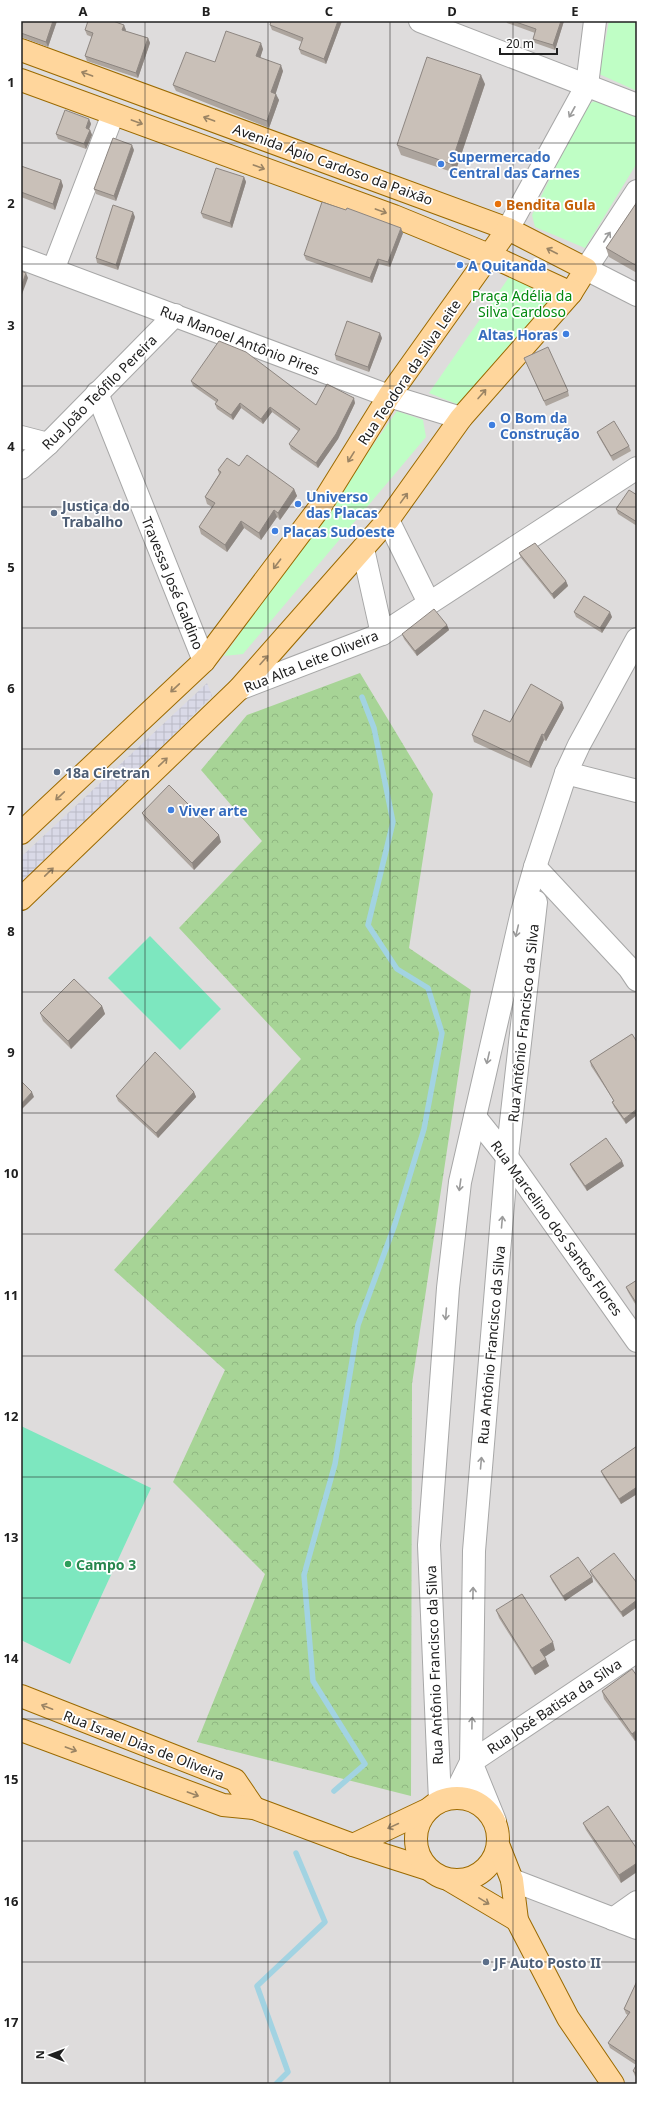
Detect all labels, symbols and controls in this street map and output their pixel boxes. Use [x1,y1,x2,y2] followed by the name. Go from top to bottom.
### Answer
[79,2,88,20] text: A
[202,2,210,20] text: B
[325,2,333,20] text: C
[447,2,457,20] text: D
[571,2,579,20] text: E
[500,30,557,56] scale bar
[506,35,534,52] text: 20 m
[81,69,93,77] one-way arrow
[7,73,15,91] text: 1
[568,106,576,118] one-way arrow
[203,114,215,122] one-way arrow
[130,119,142,127] one-way arrow
[230,119,436,209] street label: Avenida Ápio Cardoso da Paixão
[449,147,580,182] place label: Supermercado Central das Carnes
[436,159,446,169] marker: Supermercado Central das Carnes
[252,163,264,171] one-way arrow
[7,194,15,212] text: 2
[506,195,596,214] place label: Bendita Gula
[493,199,503,209] marker: Bendita Gula
[374,208,387,215] one-way arrow
[603,231,612,242] one-way arrow
[546,247,558,255] one-way arrow
[468,256,546,275] place label: A Quitanda
[455,260,465,270] marker: A Quitanda
[472,286,572,321] park label: Praça Adélia da Silva Cardoso
[353,296,465,448] street label: Rua Teodora da Silva Leite
[158,301,323,379] street label: Rua Manoel Antônio Pires
[7,316,15,334] text: 3
[478,325,558,344] place label: Altas Horas
[561,329,571,339] marker: Altas Horas
[37,330,161,454] street label: Rua João Teófilo Pereira
[478,389,487,399] one-way arrow
[500,408,580,443] place label: O Bom da Construção
[487,420,497,430] marker: O Bom da Construção
[7,437,15,455] text: 4
[347,451,355,462] one-way arrow
[306,487,378,522] place label: Universo das Placas
[400,492,408,503] one-way arrow
[60,496,130,531] place label: Justiça do Trabalho
[293,499,303,509] marker: Universo das Placas
[49,508,59,518] marker: Justiça do Trabalho
[138,514,208,652] street label: Travessa José Galdino
[283,522,395,541] place label: Placas Sudoeste
[270,526,280,536] marker: Placas Sudoeste
[7,558,15,576] text: 5
[273,558,281,569] one-way arrow
[241,625,381,697] street label: Rua Alta Leite Oliveira
[260,655,269,665] one-way arrow
[7,679,15,697] text: 6
[170,683,180,692] one-way arrow
[158,757,168,767] one-way arrow
[65,763,150,782] place label: 18a Ciretran
[52,767,62,777] marker: 18a Ciretran
[56,791,66,800] one-way arrow
[7,801,15,819] text: 7
[179,801,248,820] place label: Viver arte
[166,805,176,815] marker: Viver arte
[44,867,54,877] one-way arrow
[7,922,15,940] text: 8
[503,923,543,1123] street label: Rua Antônio Francisco da Silva
[513,924,521,937] one-way arrow
[7,1043,15,1061] text: 9
[484,1051,492,1064] one-way arrow
[487,1136,627,1320] street label: Rua Marcelino dos Santos Flores
[4,1164,18,1182] text: 10
[456,1178,464,1191] one-way arrow
[498,1216,505,1229] one-way arrow
[473,1245,509,1445] street label: Rua Antônio Francisco da Silva
[4,1286,18,1304] text: 11
[443,1307,450,1320] one-way arrow
[4,1407,18,1425] text: 12
[478,1457,485,1470] one-way arrow
[4,1528,18,1546] text: 13
[76,1555,136,1574] place label: Campo 3
[63,1559,73,1569] marker: Campo 3
[421,1565,447,1765] street label: Rua Antônio Francisco da Silva
[469,1587,477,1600] one-way arrow
[4,1649,19,1667] text: 14
[483,1654,625,1758] street label: Rua José Batista da Silva
[42,1702,54,1710] one-way arrow
[61,1705,227,1785] street label: Rua Israel Dias de Oliveira
[468,1717,476,1730] one-way arrow
[64,1745,76,1753] one-way arrow
[4,1770,18,1788] text: 15
[186,1791,198,1799] one-way arrow
[388,1823,400,1830] one-way arrow
[4,1892,18,1910] text: 16
[478,1897,490,1905] one-way arrow
[492,1953,601,1972] place label: JF Auto Posto II
[481,1957,491,1967] marker: JF Auto Posto II
[4,2013,18,2031] text: 17
[30,2035,70,2075] north arrow
[32,2050,47,2059] text: N

